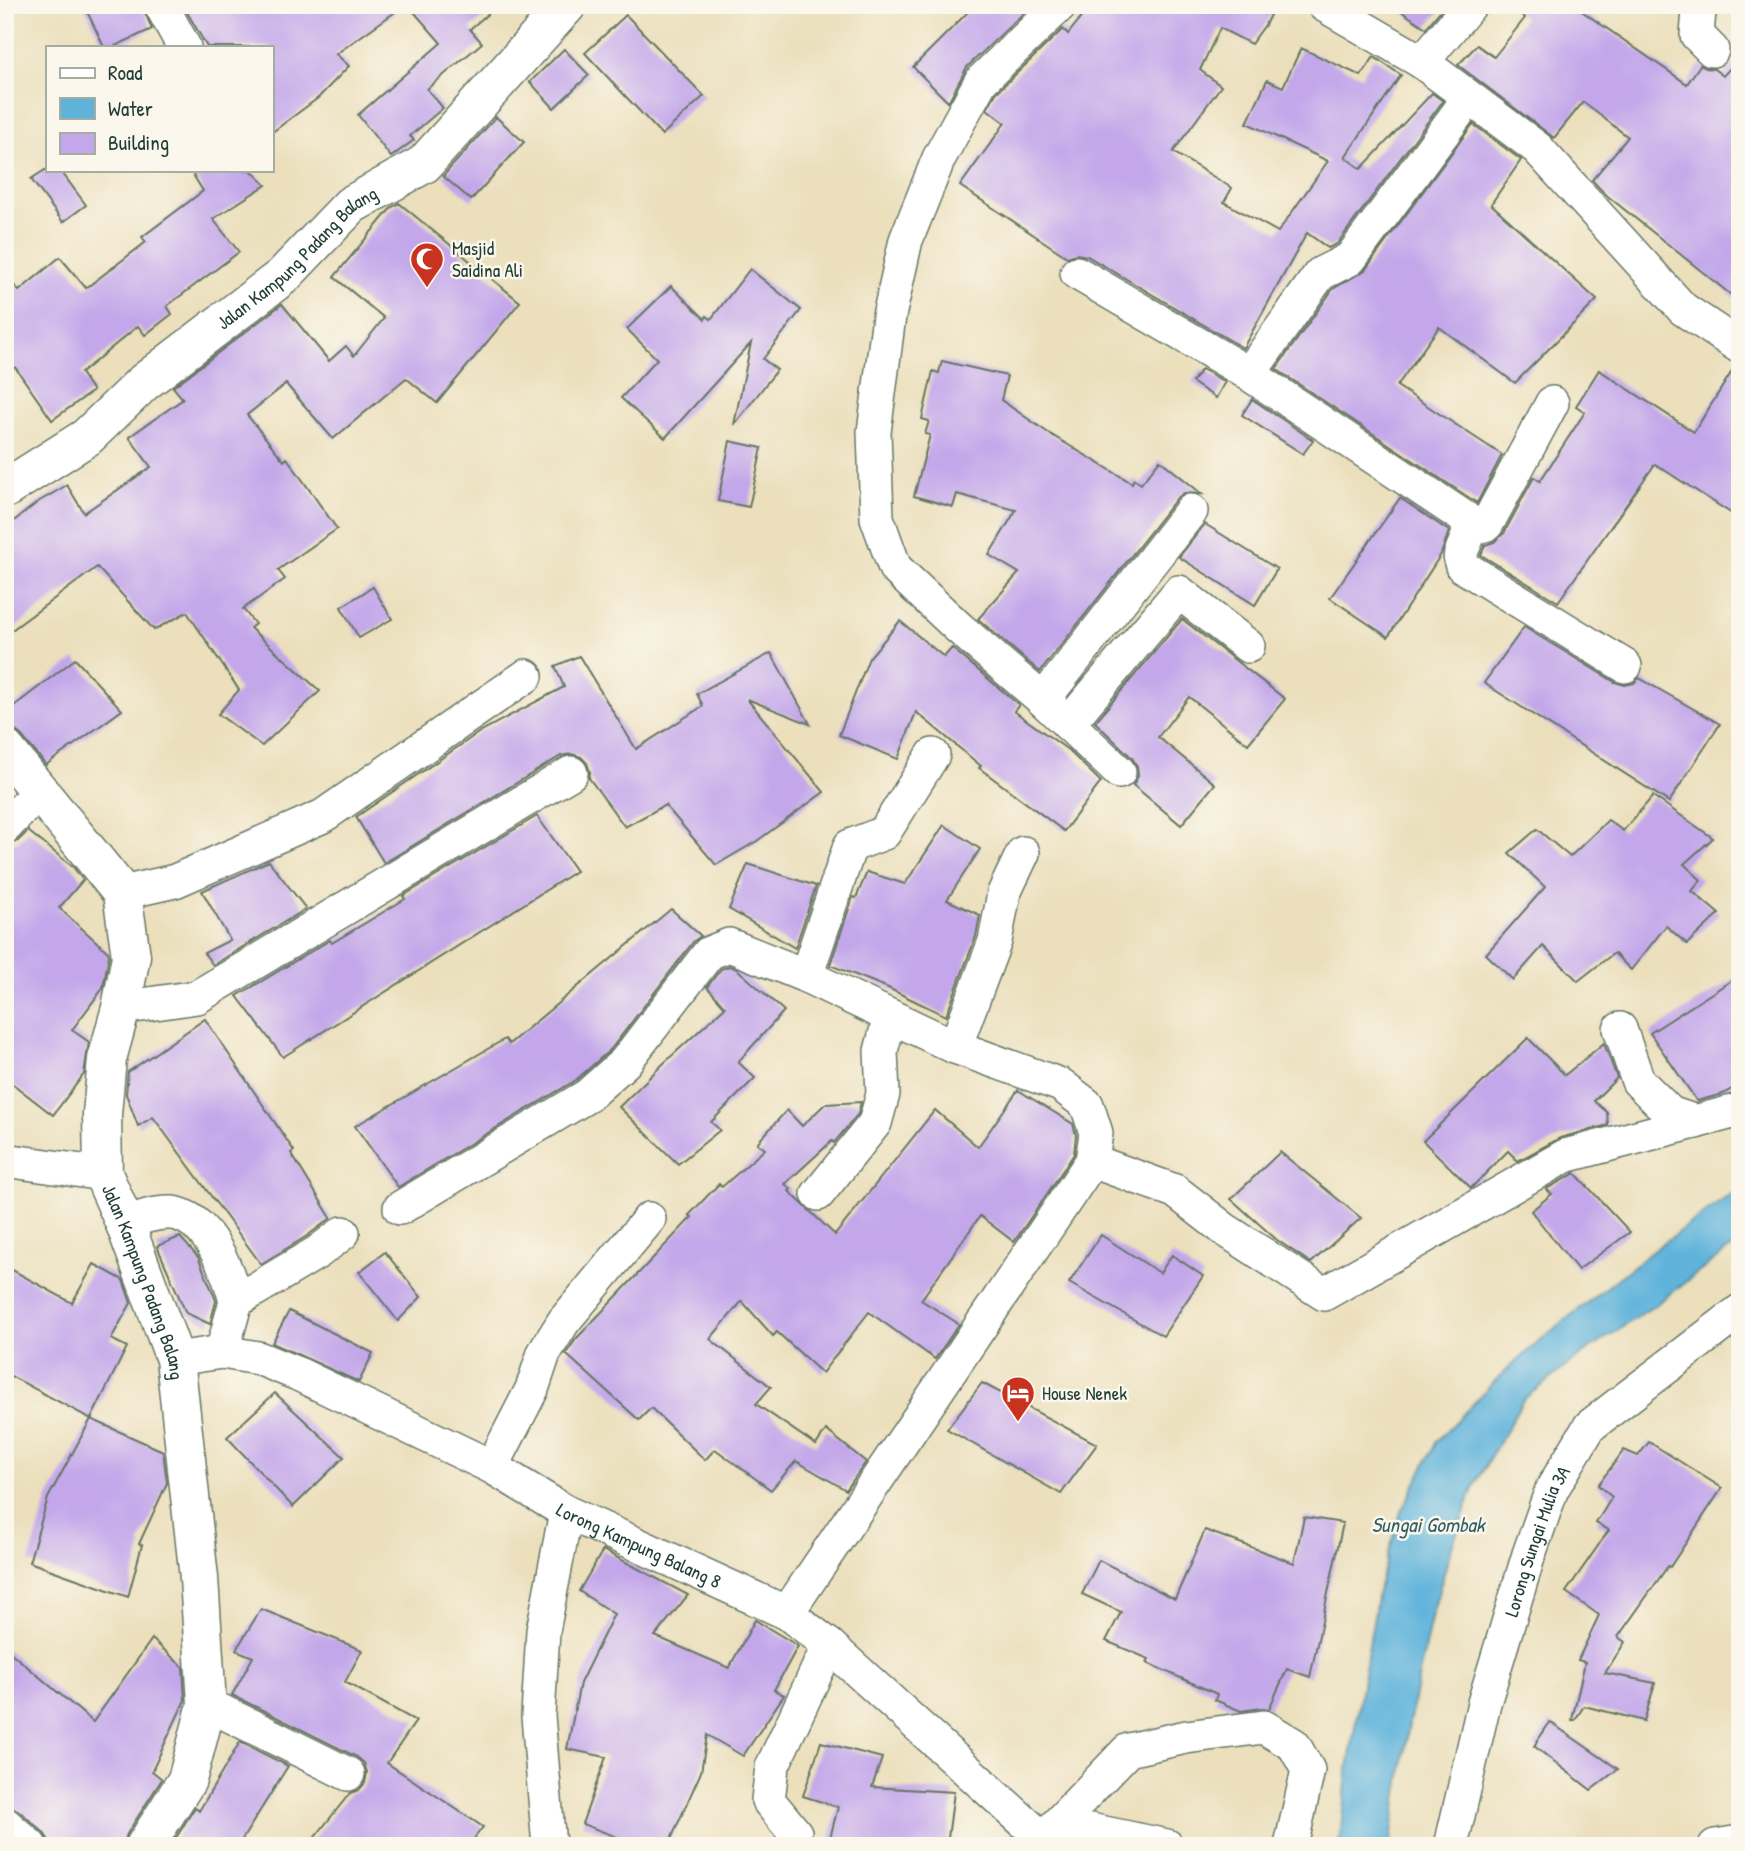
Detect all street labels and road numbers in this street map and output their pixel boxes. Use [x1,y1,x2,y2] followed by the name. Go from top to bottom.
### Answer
[211,180,382,335] street label: Jalan Kampung Padang Balang
[96,1180,190,1381] street label: Jalan Kampung Padang Balang
[1498,1461,1576,1620] street label: Lorong Sungai Mulia 3A
[552,1496,725,1594] street label: Lorong Kampung Balang 8

